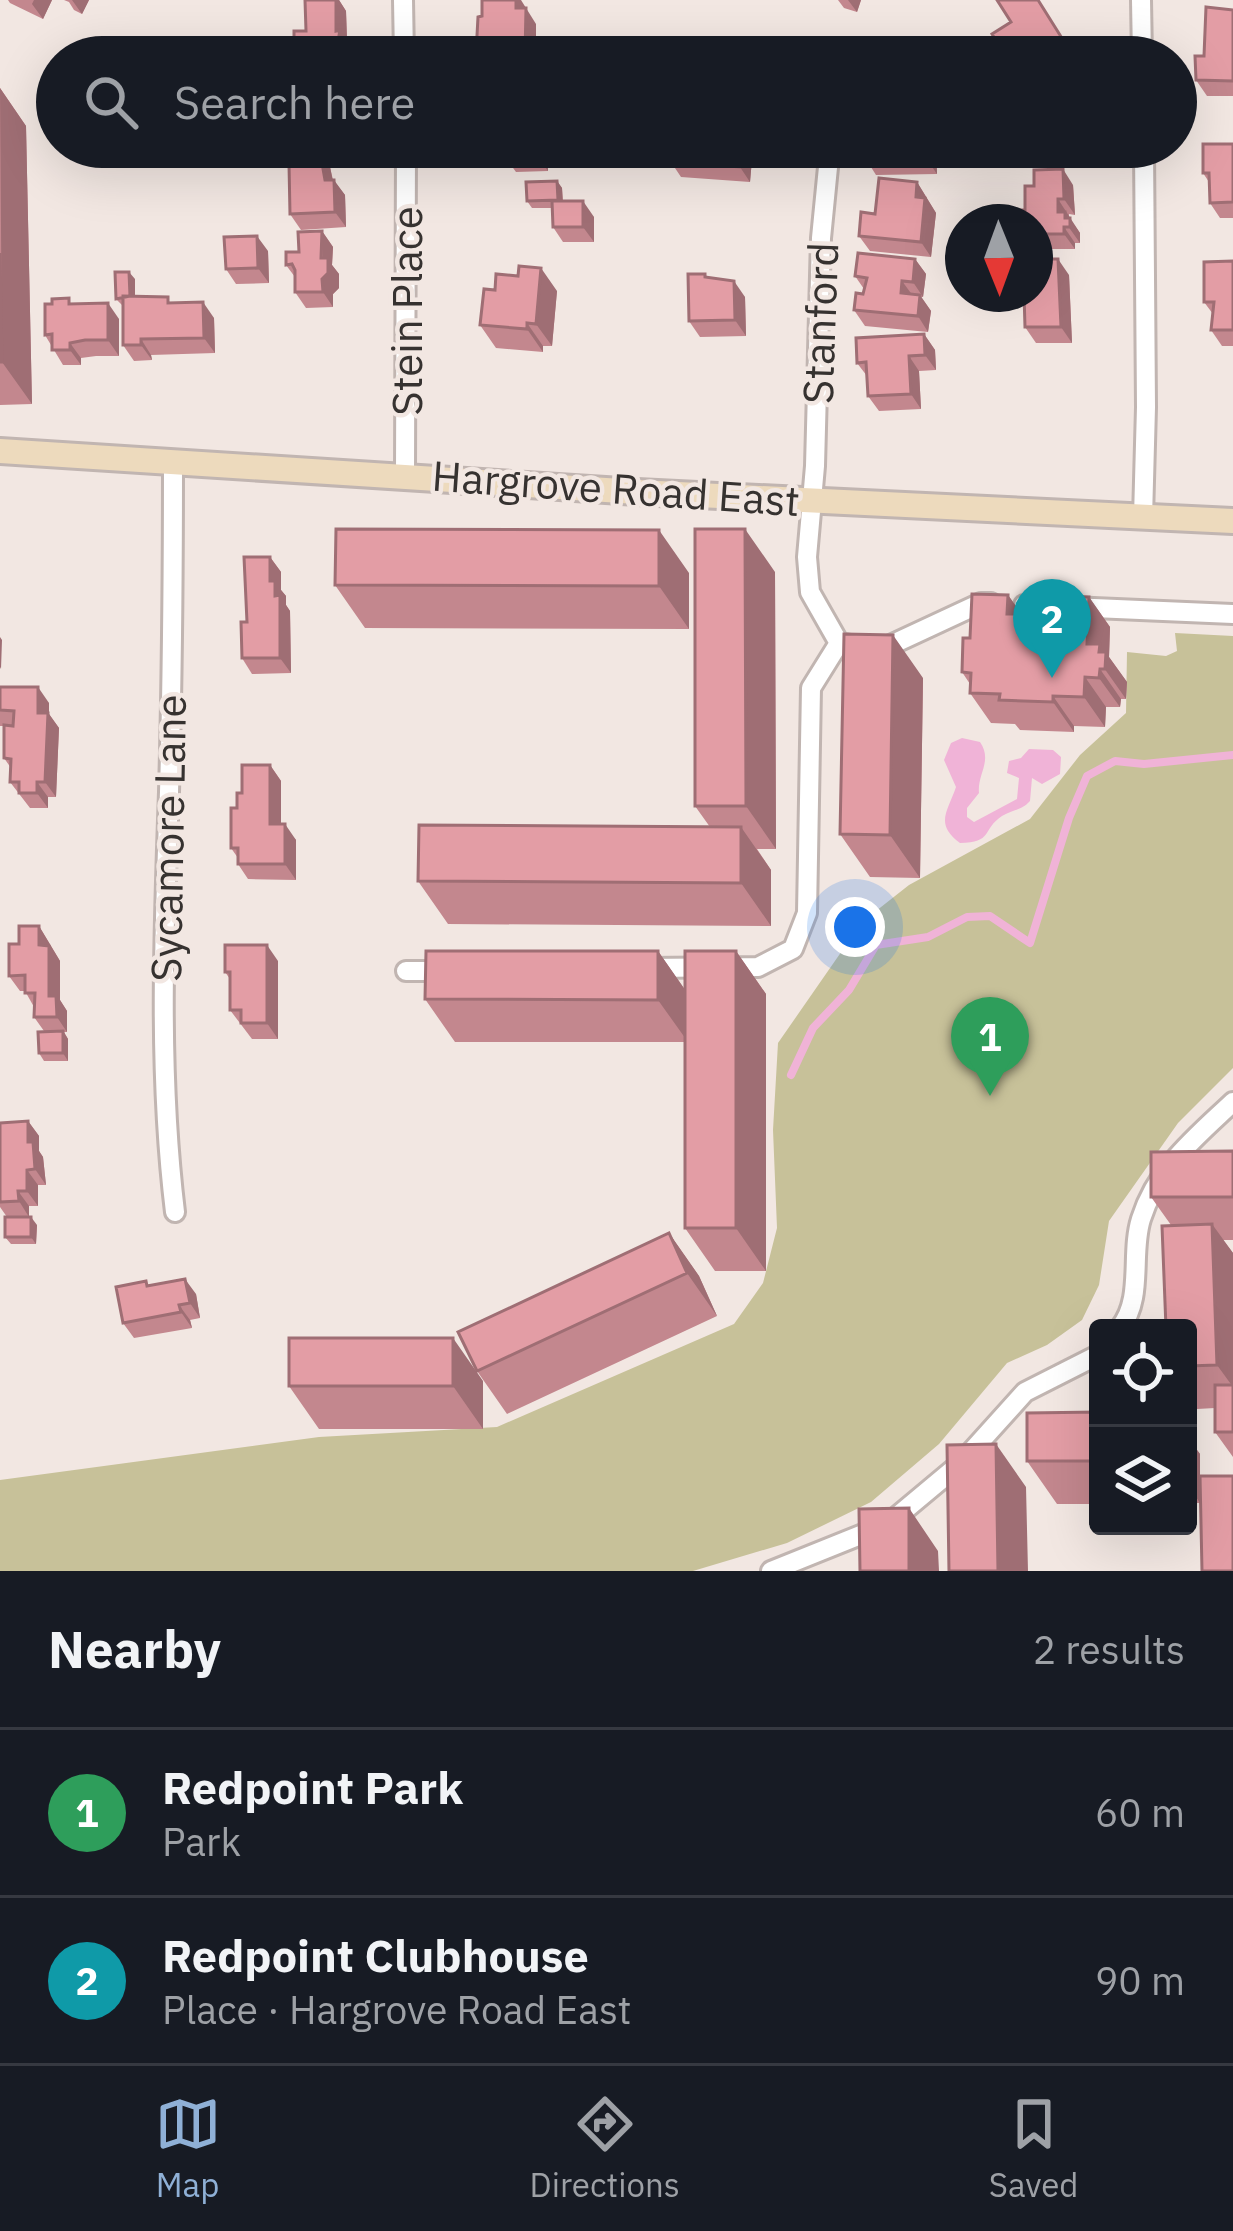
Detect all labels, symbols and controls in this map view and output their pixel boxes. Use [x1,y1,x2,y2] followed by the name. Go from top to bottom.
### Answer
[36,36,1197,168] search box
[78,69,144,135] icon: search
[174,73,415,131] text: Search here
[945,204,1053,312] north arrow
[379,206,434,416] street label: Stein Place
[790,241,850,405] street label: Stanford
[430,448,802,528] street label: Hargrove Road East
[1013,579,1091,678] pin: 2
[138,694,198,982] street label: Sycamore Lane
[825,897,885,957] your location
[951,997,1029,1096] pin: 1
[1089,1319,1197,1535] map controls
[1089,1319,1197,1427] button: locate
[1089,1427,1197,1535] button: layers
[48,1616,221,1682] text: Nearby
[1033,1624,1185,1675] text: 2 results
[162,1758,463,1816] text: Redpoint Park
[75,1787,99,1838] text: 1
[1095,1787,1185,1838] text: 60 m
[162,1816,241,1867] text: Park
[162,1926,589,1984] text: Redpoint Clubhouse
[75,1955,99,2006] text: 2
[1095,1955,1185,2006] text: 90 m
[162,1984,631,2035] text: Place · Hargrove Road East
[155,2091,221,2206] tab: Map
[530,2091,680,2206] tab: Directions
[989,2091,1078,2206] tab: Saved

